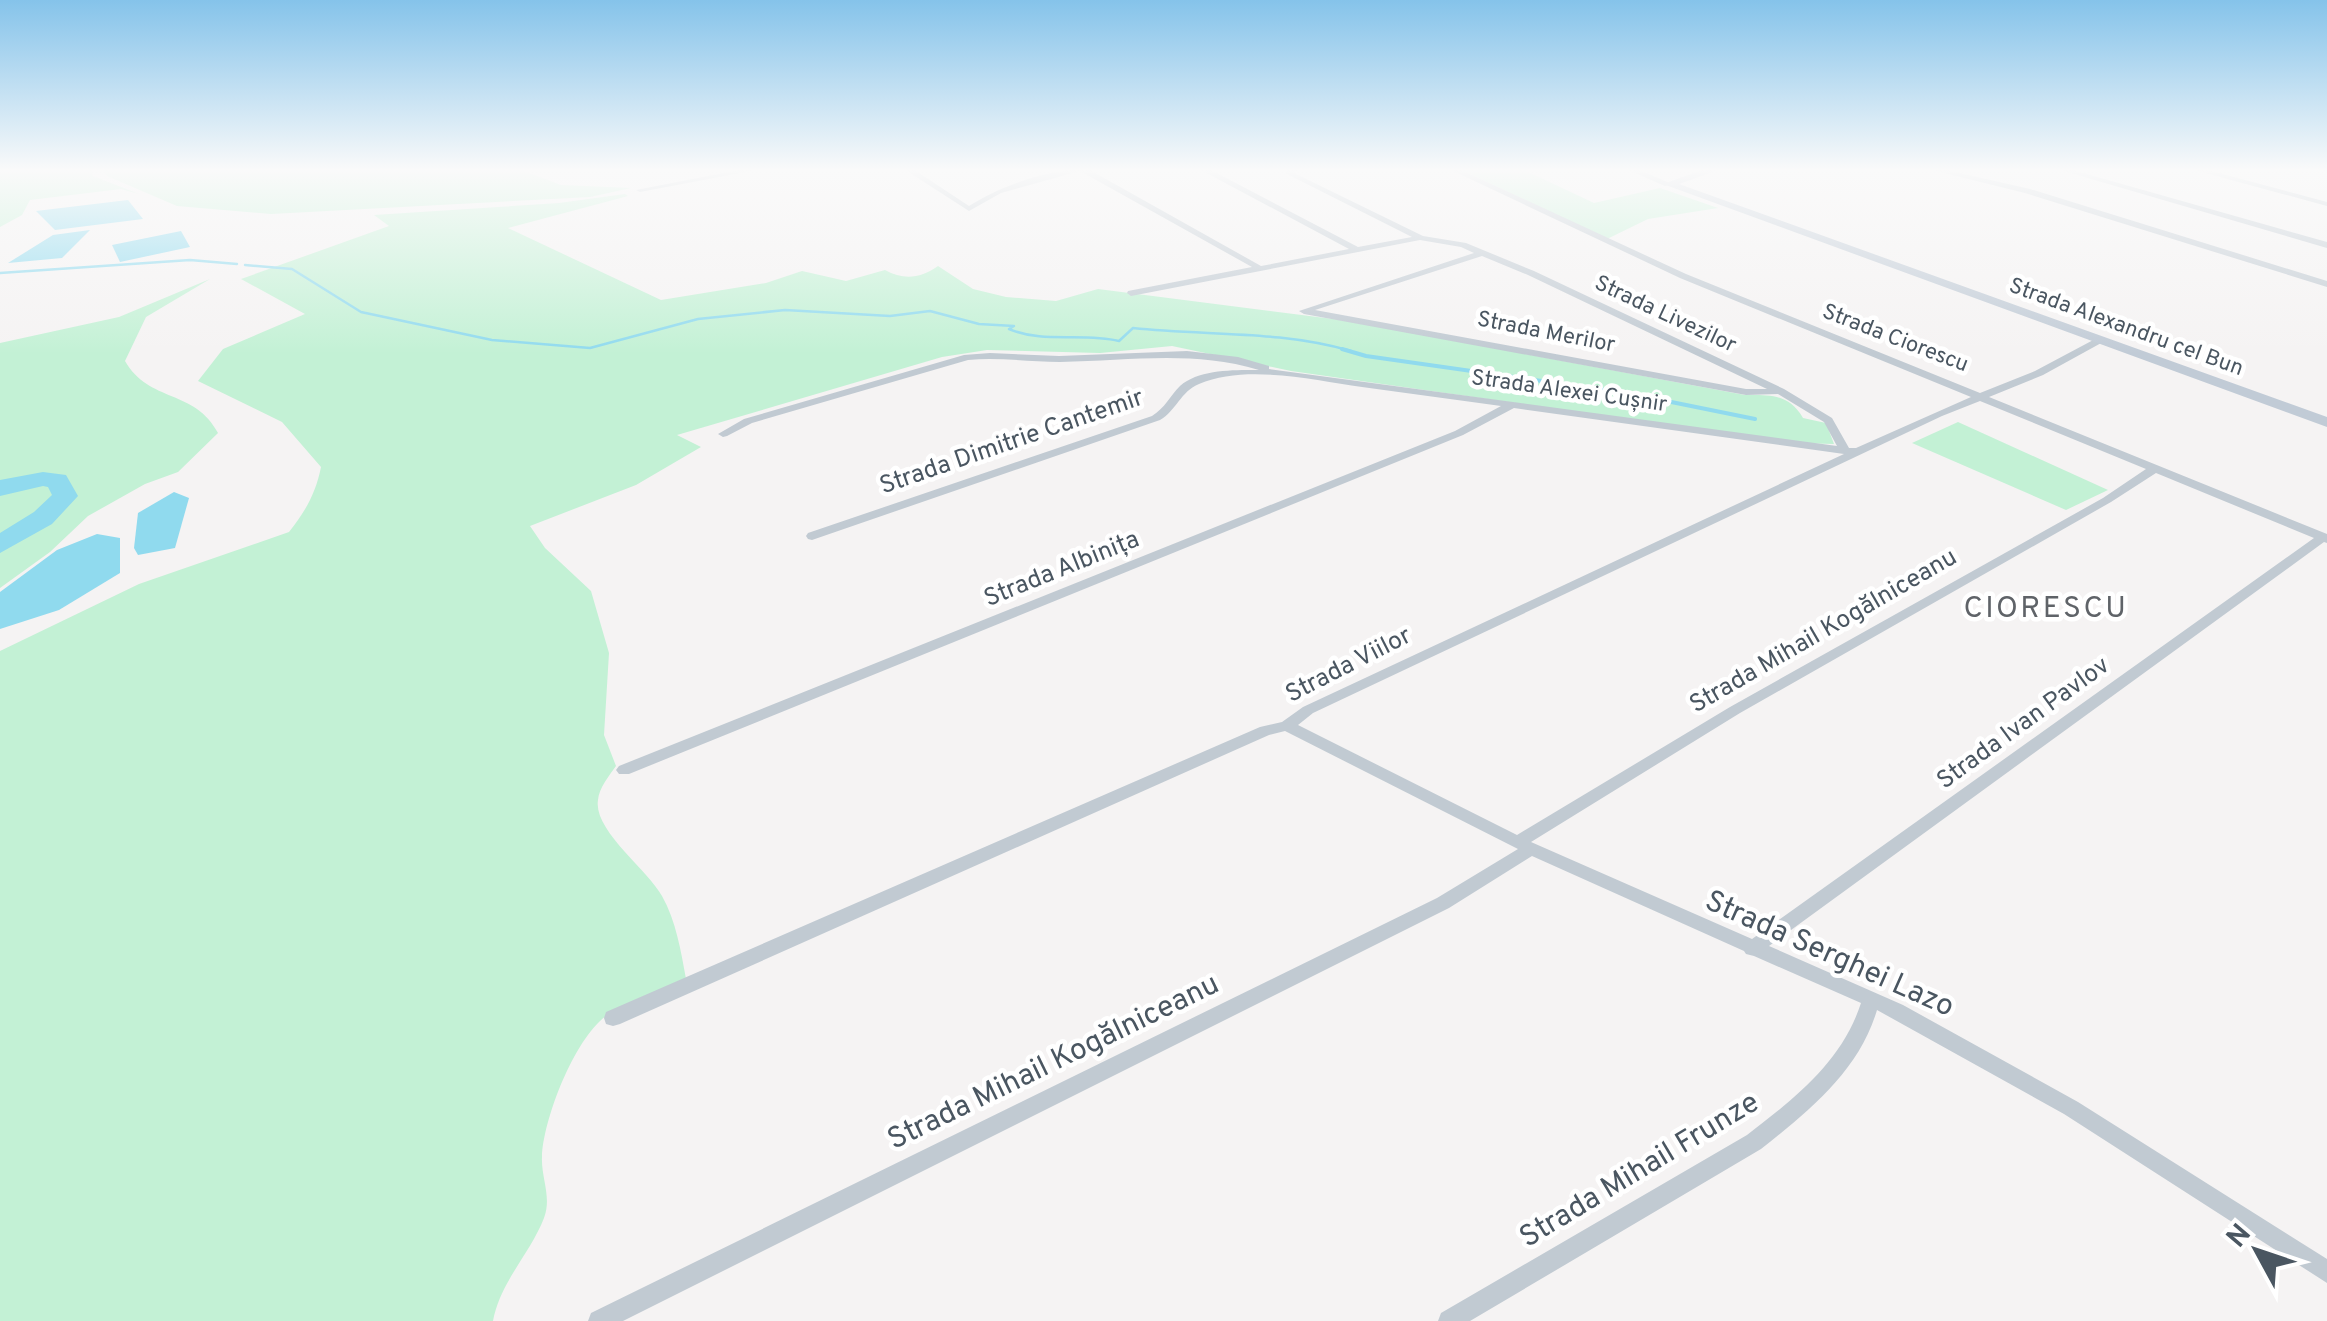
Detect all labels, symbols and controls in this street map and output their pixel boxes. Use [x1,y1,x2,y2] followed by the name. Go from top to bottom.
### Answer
[1590,270,1741,360] street label: Strada Livezilor
[2005,273,2247,383] street label: Strada Alexandru cel Bun
[1818,299,1972,379] street label: Strada Ciorescu
[1475,306,1618,360] street label: Strada Merilor
[1469,365,1669,419] street label: Strada Alexei Cușnir
[876,383,1148,503] street label: Strada Dimitrie Cantemir
[980,524,1144,616] street label: Strada Albinița
[1685,542,1963,722] street label: Strada Mihail Kogălniceanu
[1964,591,2128,628] district label: CIORESCU
[1281,620,1418,711] street label: Strada Viilor
[1931,650,2117,798] street label: Strada Ivan Pavlov
[1699,883,1959,1027] street label: Strada Serghei Lazo
[882,967,1226,1159] street label: Strada Mihail Kogălniceanu
[1514,1085,1766,1257] street label: Strada Mihail Frunze
[2207,1201,2307,1301] north arrow
[2220,1218,2260,1256] text: N

